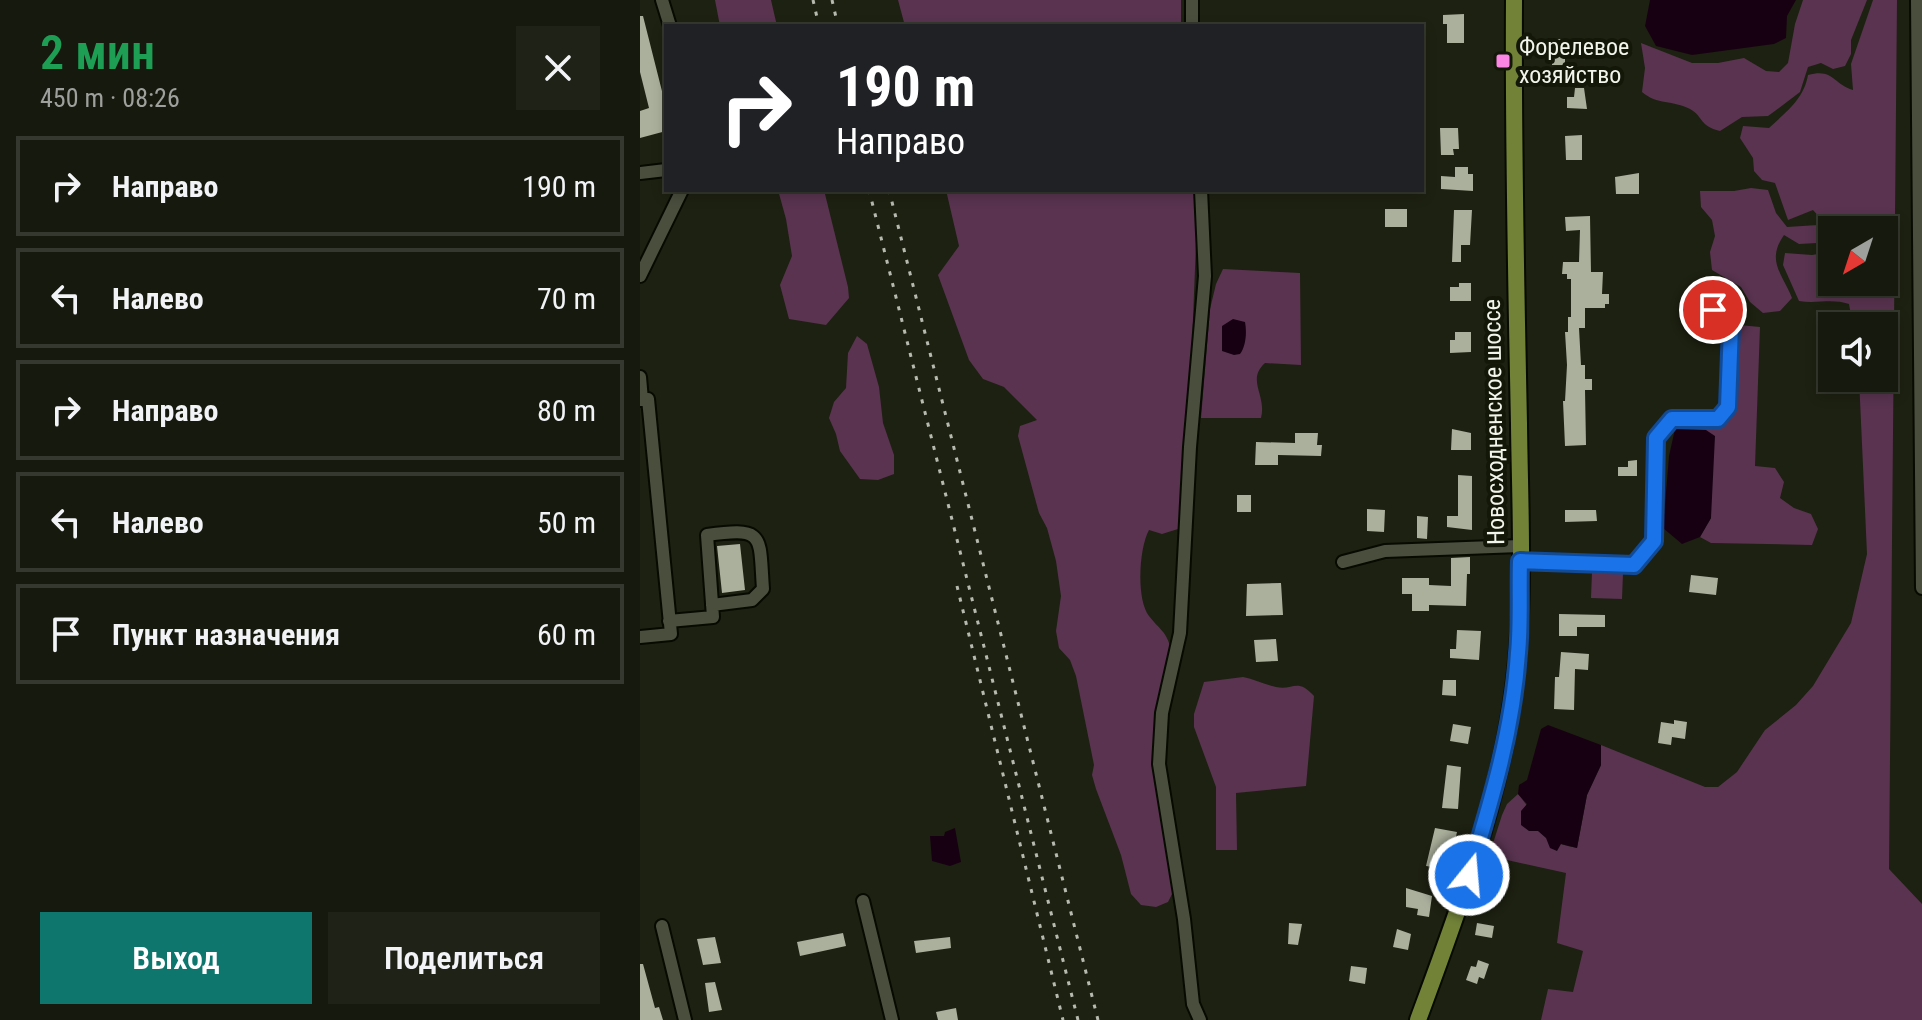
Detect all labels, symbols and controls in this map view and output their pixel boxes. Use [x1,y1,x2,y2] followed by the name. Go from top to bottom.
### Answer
[40,24,155,81] text: 2 мин
[516,26,600,110] button: close
[1519,33,1629,89] place label: Форелевое хозяйство
[1494,52,1512,70] marker: Форелевое хозяйство
[836,54,975,120] text: 190 m
[704,56,808,160] icon: right
[40,83,180,113] text: 450 m · 08:26
[836,121,965,163] text: Направо
[44,164,88,208] icon: right
[112,169,218,204] text: Направо
[522,169,596,204] text: 190 m
[1818,216,1898,296] north arrow
[1818,216,1898,392] map controls
[44,276,88,320] icon: left
[1679,276,1747,344] pin
[112,281,204,316] text: Налево
[537,281,596,316] text: 70 m
[1691,288,1735,332] icon: arrive
[1478,299,1510,545] street label: Новосходненское шоссе
[1818,312,1898,392] button: sound
[44,388,88,432] icon: right
[112,393,218,428] text: Направо
[537,393,596,428] text: 80 m
[44,500,88,544] icon: left
[112,505,204,540] text: Налево
[537,505,596,540] text: 50 m
[44,612,88,656] icon: arrive
[112,617,340,652] text: Пункт назначения
[537,617,596,652] text: 60 m
[1427,833,1511,917] position arrow
[40,912,312,1004] button: Выход
[328,912,600,1004] button: Поделиться

